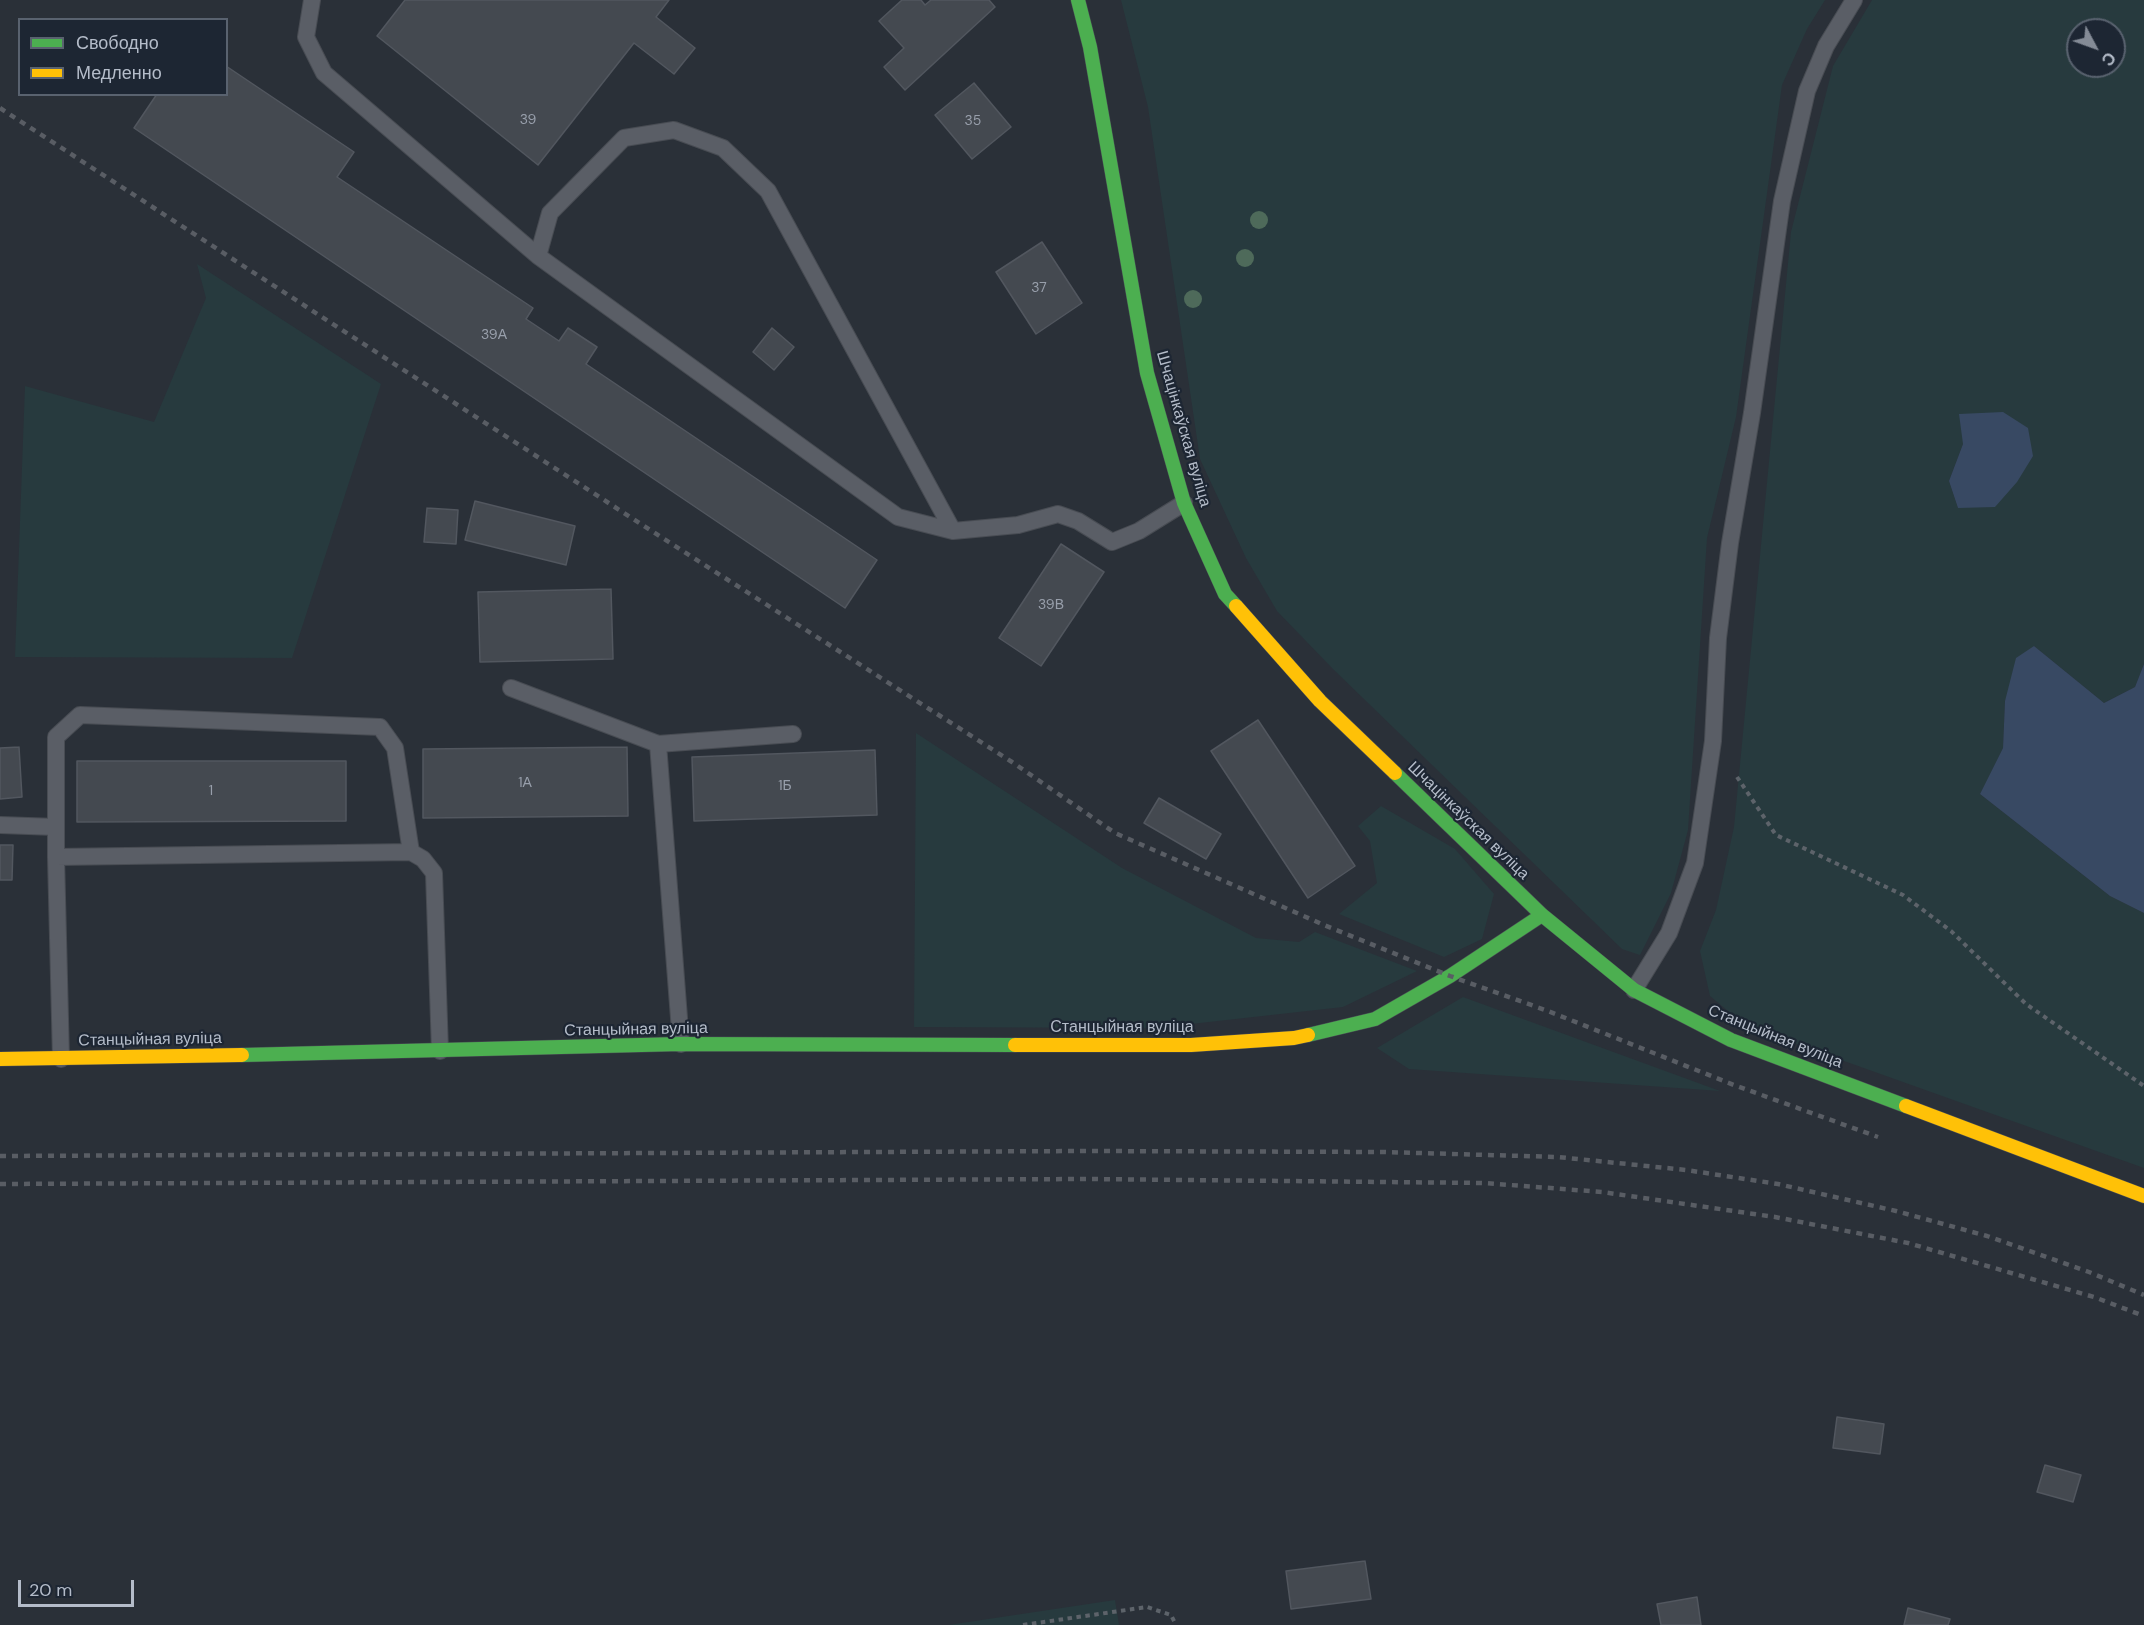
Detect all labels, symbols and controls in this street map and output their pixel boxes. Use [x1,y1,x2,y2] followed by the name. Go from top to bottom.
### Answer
[18,18,228,96] legend
[2066,18,2126,78] north arrow
[76,31,159,55] text: Свободно
[2097,48,2120,70] text: С
[76,61,162,85] text: Медленно
[520,112,536,128] house number: 39
[965,113,981,129] house number: 35
[1031,280,1047,296] house number: 37
[481,327,507,343] house number: 39А
[1151,349,1215,509] street label: Шчацінкаўская вуліца
[1038,597,1064,613] house number: 39В
[1403,758,1533,884] street label: Шчацінкаўская вуліца
[518,775,532,791] house number: 1А
[778,778,792,794] house number: 1Б
[209,783,213,799] house number: 1
[1705,1001,1845,1073] street label: Станцыйная вуліца
[1050,1018,1194,1038] street label: Станцыйная вуліца
[564,1019,708,1041] street label: Станцыйная вуліца
[78,1029,222,1051] street label: Станцыйная вуліца
[21,1568,136,1606] scale bar
[29,1578,72,1602] text: 20 m

